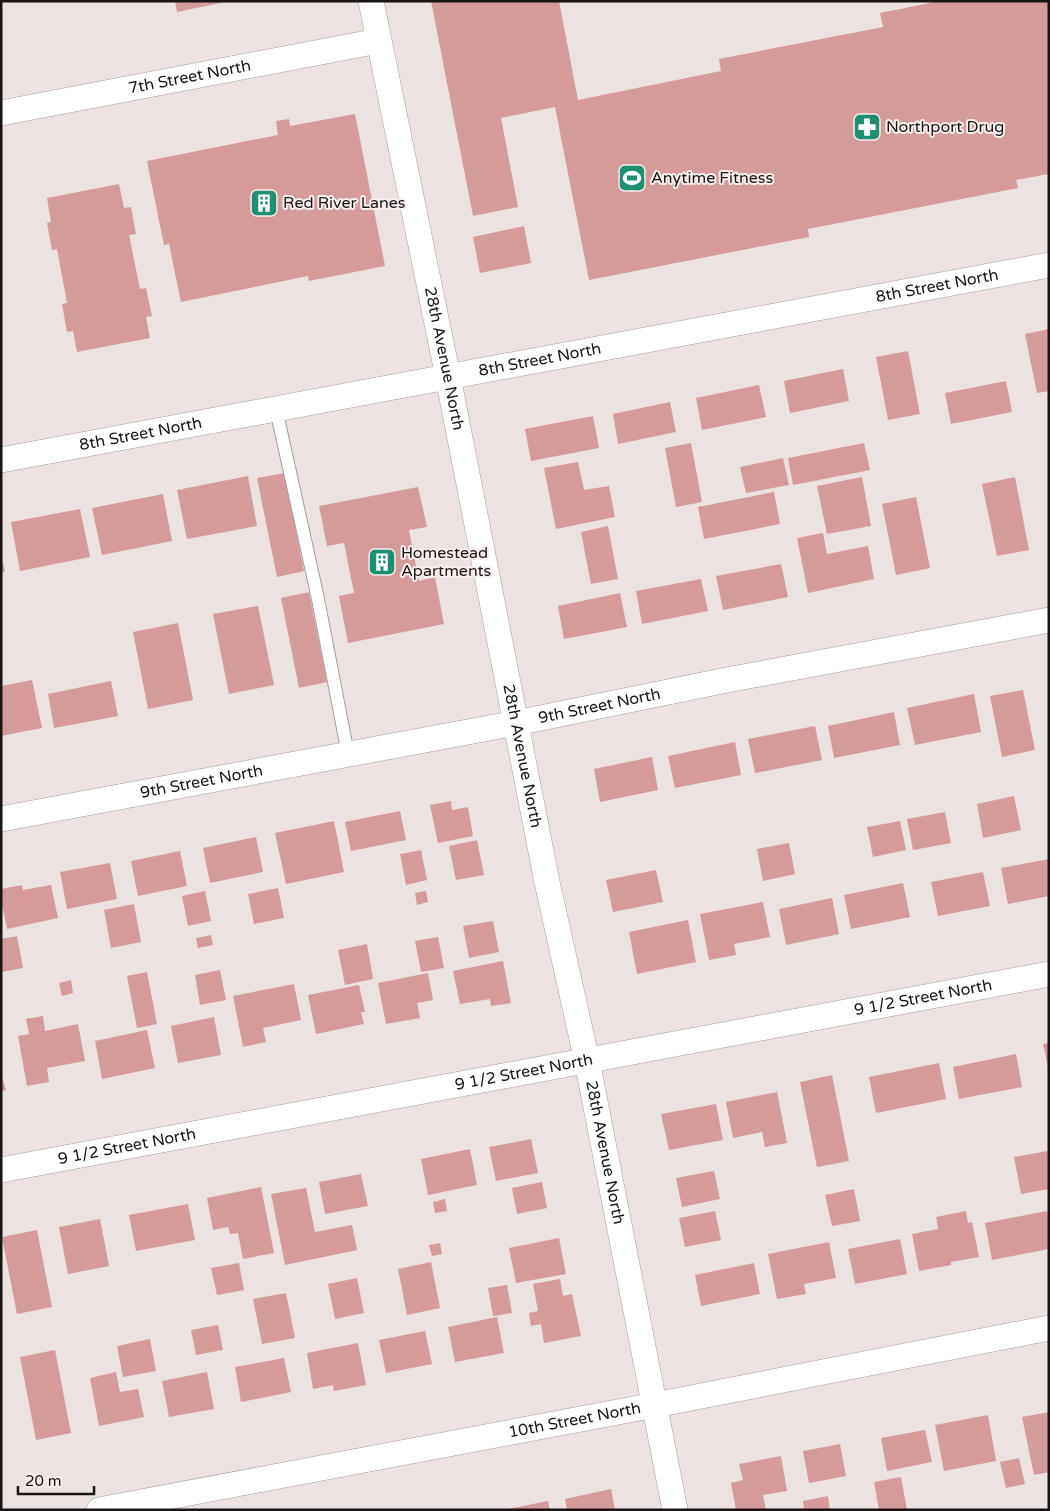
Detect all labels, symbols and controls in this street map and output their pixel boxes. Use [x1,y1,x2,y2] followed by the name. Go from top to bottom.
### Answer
[127,55,253,98] street label: 7th Street North
[852,112,882,142] pharmacy icon: Northport Drug
[886,117,1004,137] place label: Northport Drug
[617,163,647,193] sports icon: Anytime Fitness
[651,168,773,188] place label: Anytime Fitness
[249,188,279,218] building icon: Red River Lanes
[283,193,405,213] place label: Red River Lanes
[874,265,1000,307] street label: 8th Street North
[420,285,468,432] street label: 28th Avenue North
[477,339,603,381] street label: 8th Street North
[78,413,204,455] street label: 8th Street North
[401,543,491,581] place label: Homestead Apartments
[367,547,397,577] building icon: Homestead Apartments
[498,682,546,830] street label: 28th Avenue North
[536,684,662,728] street label: 9th Street North
[139,760,265,803] street label: 9th Street North
[852,975,994,1020] street label: 9 1/2 Street North
[453,1050,595,1095] street label: 9 1/2 Street North
[581,1079,629,1226] street label: 28th Avenue North
[56,1124,197,1169] street label: 9 1/2 Street North
[507,1398,643,1442] street label: 10th Street North
[18,1464,94,1496] scale bar
[25,1472,62,1490] text: 20 m

